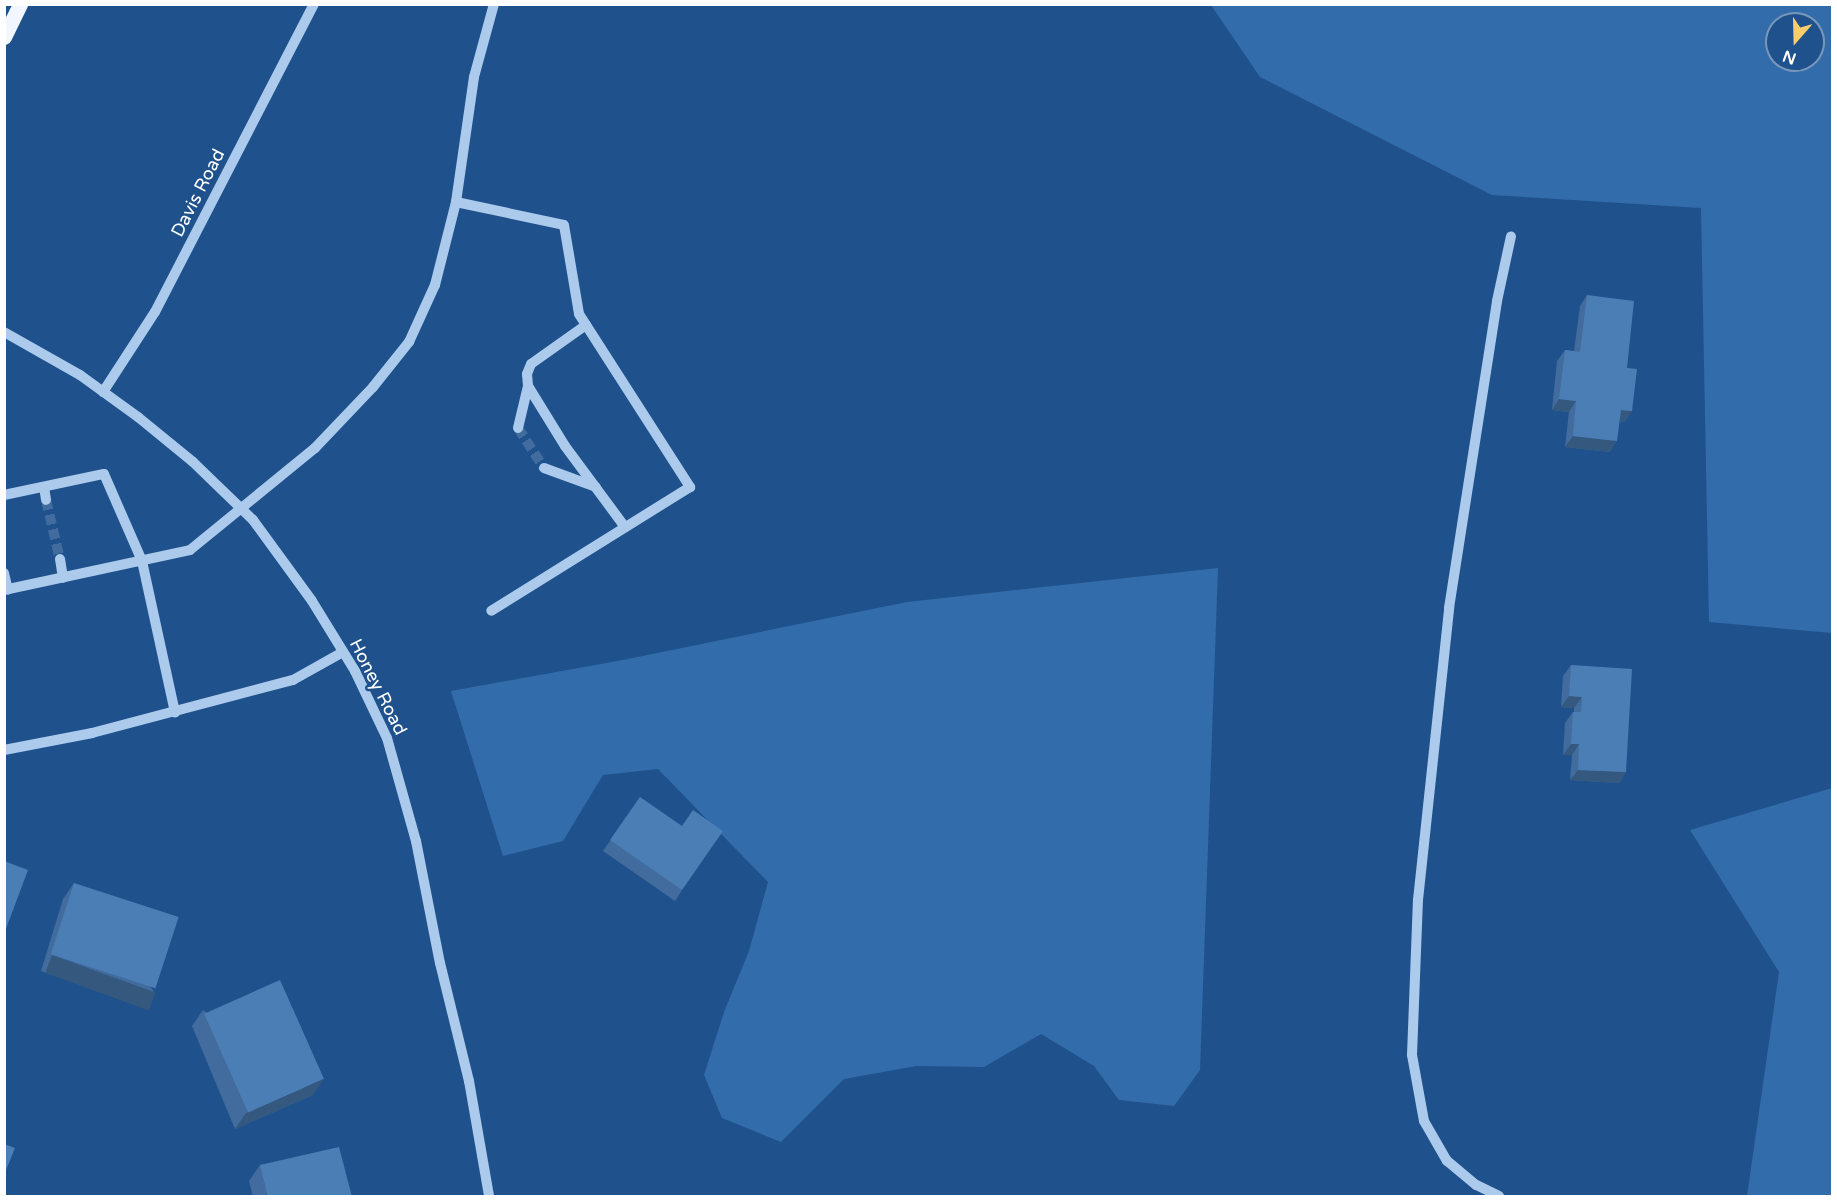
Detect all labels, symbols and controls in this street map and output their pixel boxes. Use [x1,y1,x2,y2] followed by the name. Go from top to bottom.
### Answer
[1765,12,1825,72] north arrow
[1780,45,1799,69] text: N
[167,145,229,241] street label: Davis Road
[345,635,411,739] street label: Honey Road

